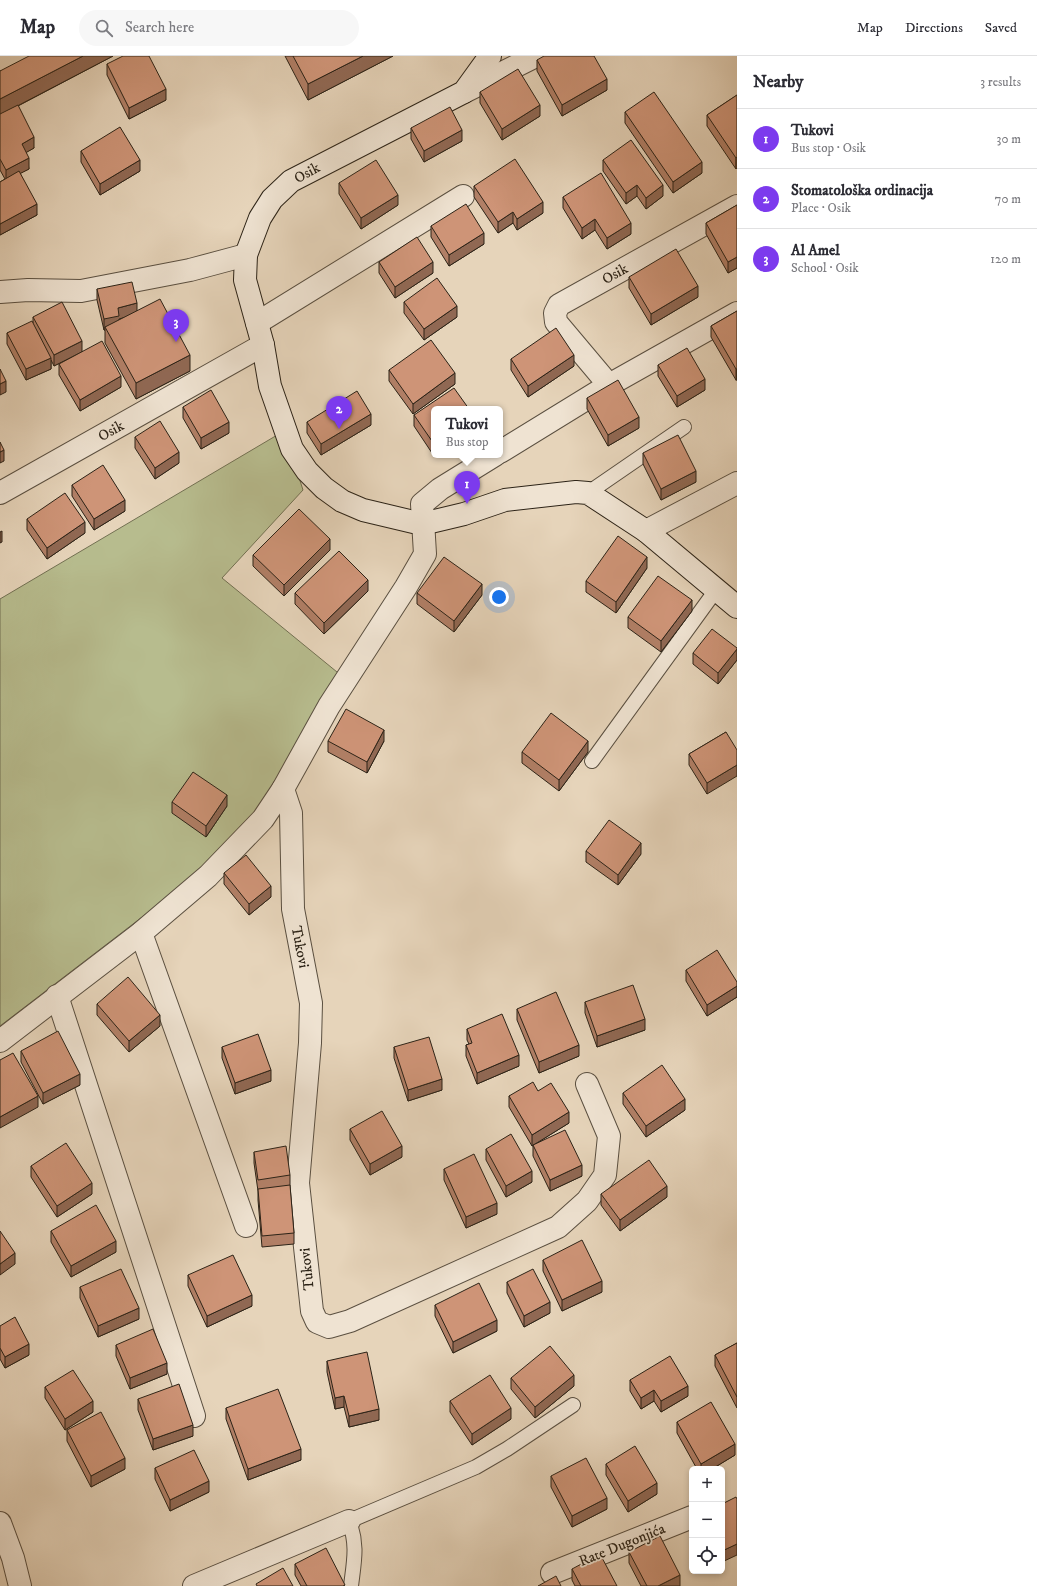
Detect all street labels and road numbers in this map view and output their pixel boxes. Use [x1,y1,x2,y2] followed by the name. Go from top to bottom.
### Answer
[291,158,324,188] street label: Osik
[599,259,632,289] street label: Osik
[95,416,128,446] street label: Osik
[287,924,313,970] street label: Tukovi
[295,1247,319,1291] street label: Tukovi
[576,1519,669,1571] street label: Rate Dugonjića

